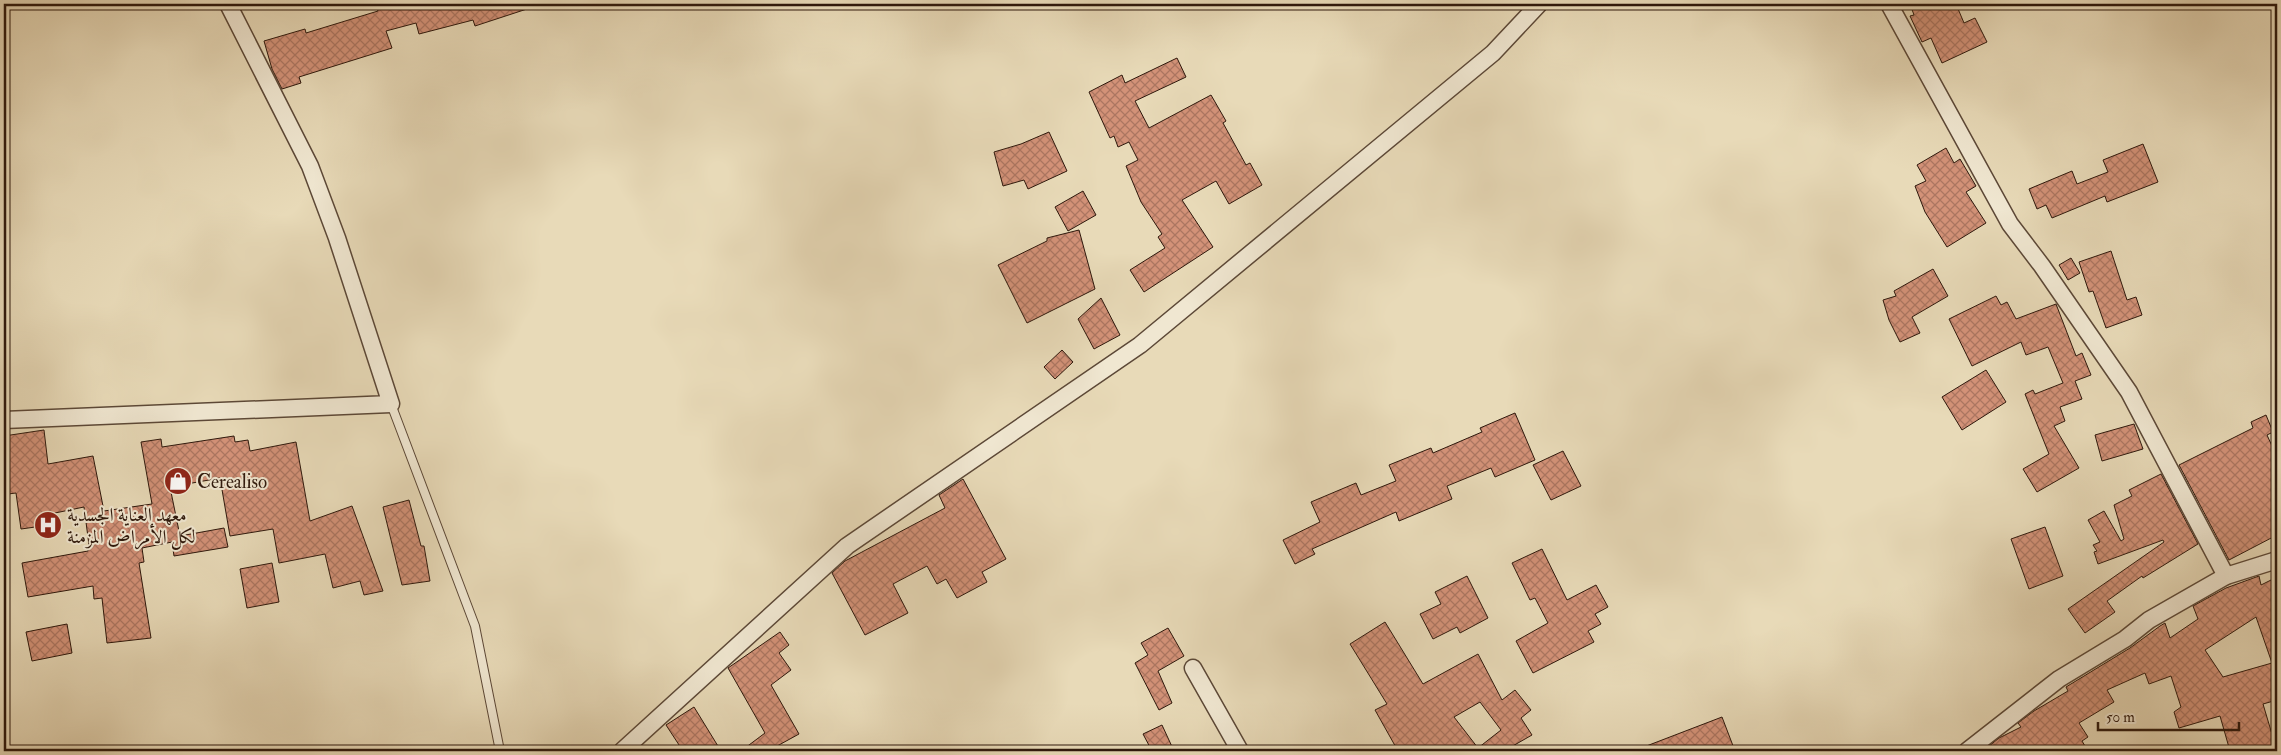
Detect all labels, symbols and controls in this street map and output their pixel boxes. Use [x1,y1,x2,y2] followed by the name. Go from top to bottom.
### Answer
[163,466,193,496] shop icon: Cerealiso
[197,470,267,494] place label: Cerealiso
[67,503,195,550] place label: معهد العناية الجسدية لكل الأمراض المزمنة
[33,510,63,540] hospital icon: معهد العناية الجسدية لكل الأمراض المزمنة
[2098,700,2240,732] scale bar
[2106,708,2135,727] text: 50 m

